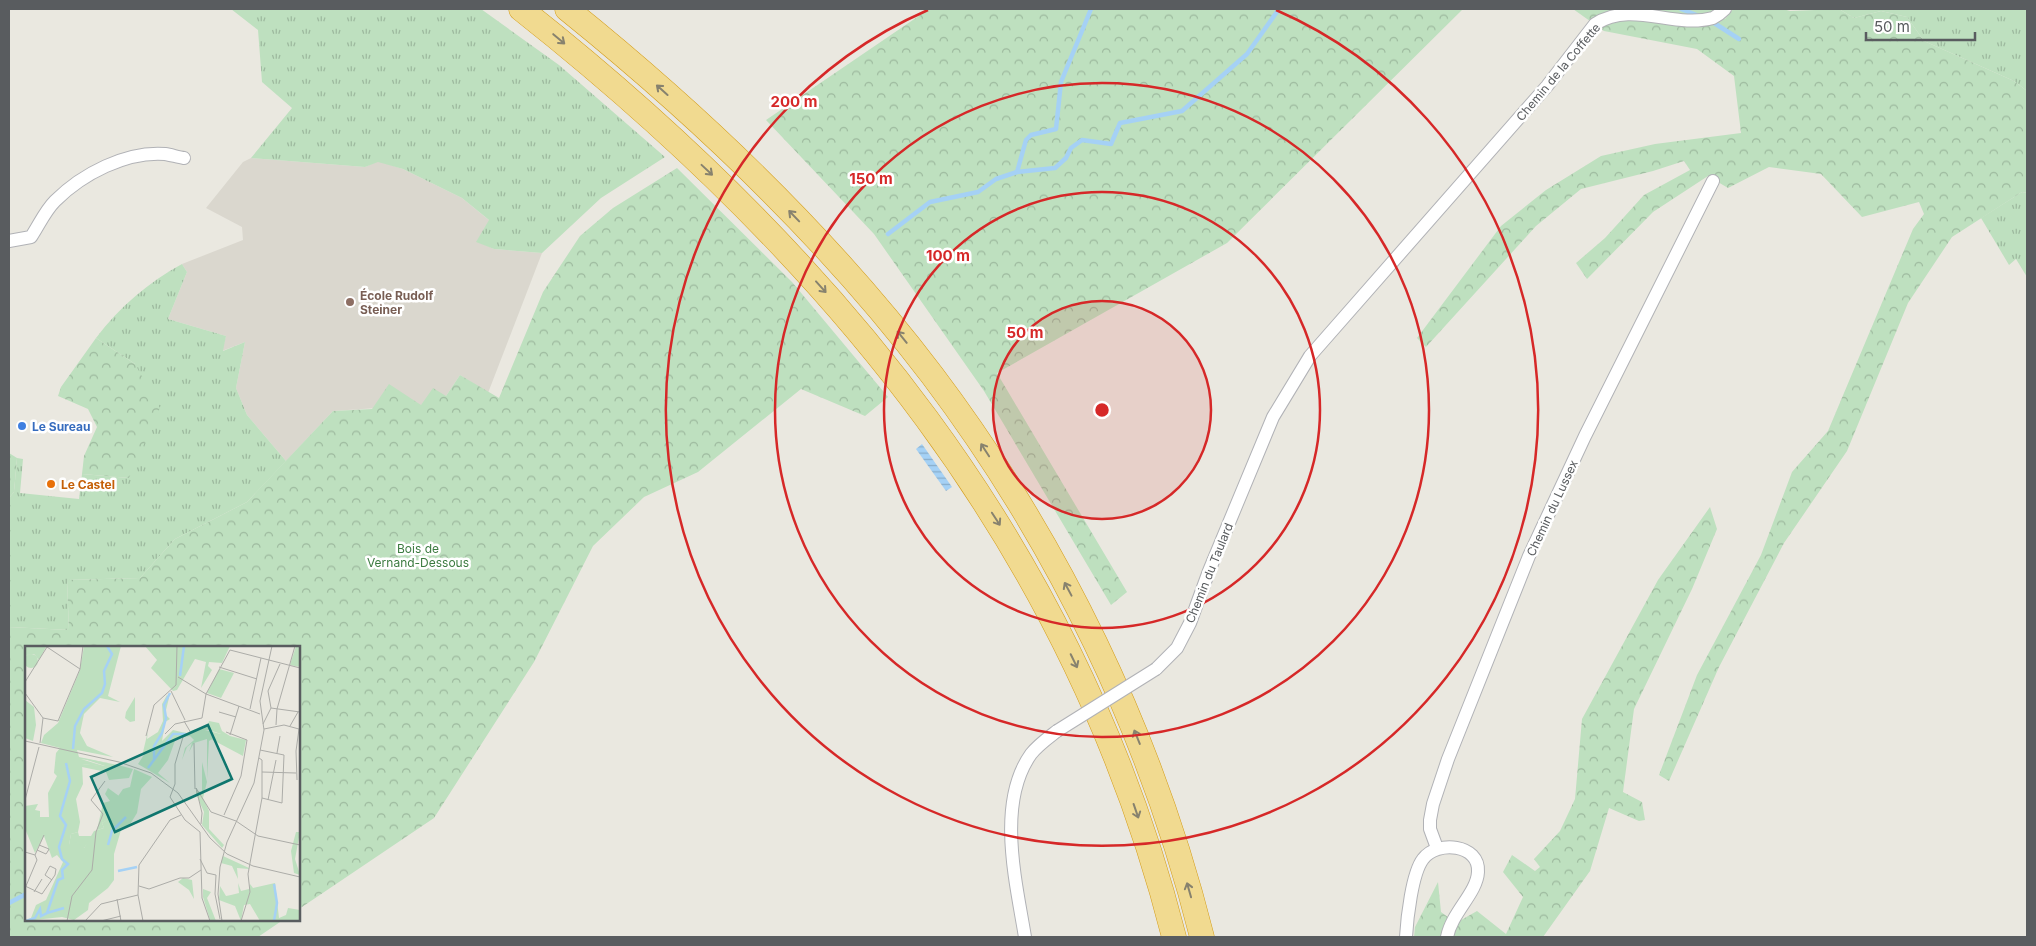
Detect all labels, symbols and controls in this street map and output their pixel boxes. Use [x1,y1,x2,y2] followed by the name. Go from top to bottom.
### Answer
[1866,10,1975,42] scale bar
[1874,17,1910,36] text: 50 m
[1513,20,1603,124] street label: Chemin de la Coffette
[552,34,565,45] one-way arrow
[655,84,668,95] one-way arrow
[771,92,817,111] text: 200 m
[701,164,714,176] one-way arrow
[849,169,893,188] text: 150 m
[788,209,800,222] one-way arrow
[926,246,970,265] text: 100 m
[815,280,826,293] one-way arrow
[360,288,433,317] place label: École Rudolf Steiner
[344,296,356,308] marker: École Rudolf Steiner
[1007,323,1043,342] text: 50 m
[896,331,907,344] one-way arrow
[1093,401,1111,419] centre of rings
[32,419,90,434] place label: Le Sureau
[16,420,28,432] marker: Le Sureau
[979,443,990,457] one-way arrow
[1523,457,1581,558] street label: Chemin du Lussex
[61,477,115,492] place label: Le Castel
[45,478,57,490] marker: Le Castel
[990,512,1001,526] one-way arrow
[1182,521,1236,625] street label: Chemin du Taulard
[367,541,469,570] park label: Bois de Vernand-Dessous
[1063,582,1073,597] one-way arrow
[25,646,300,921] inset map
[1069,653,1079,668] one-way arrow
[1131,729,1140,744] one-way arrow
[1132,803,1141,819] one-way arrow
[1184,883,1194,899] one-way arrow

